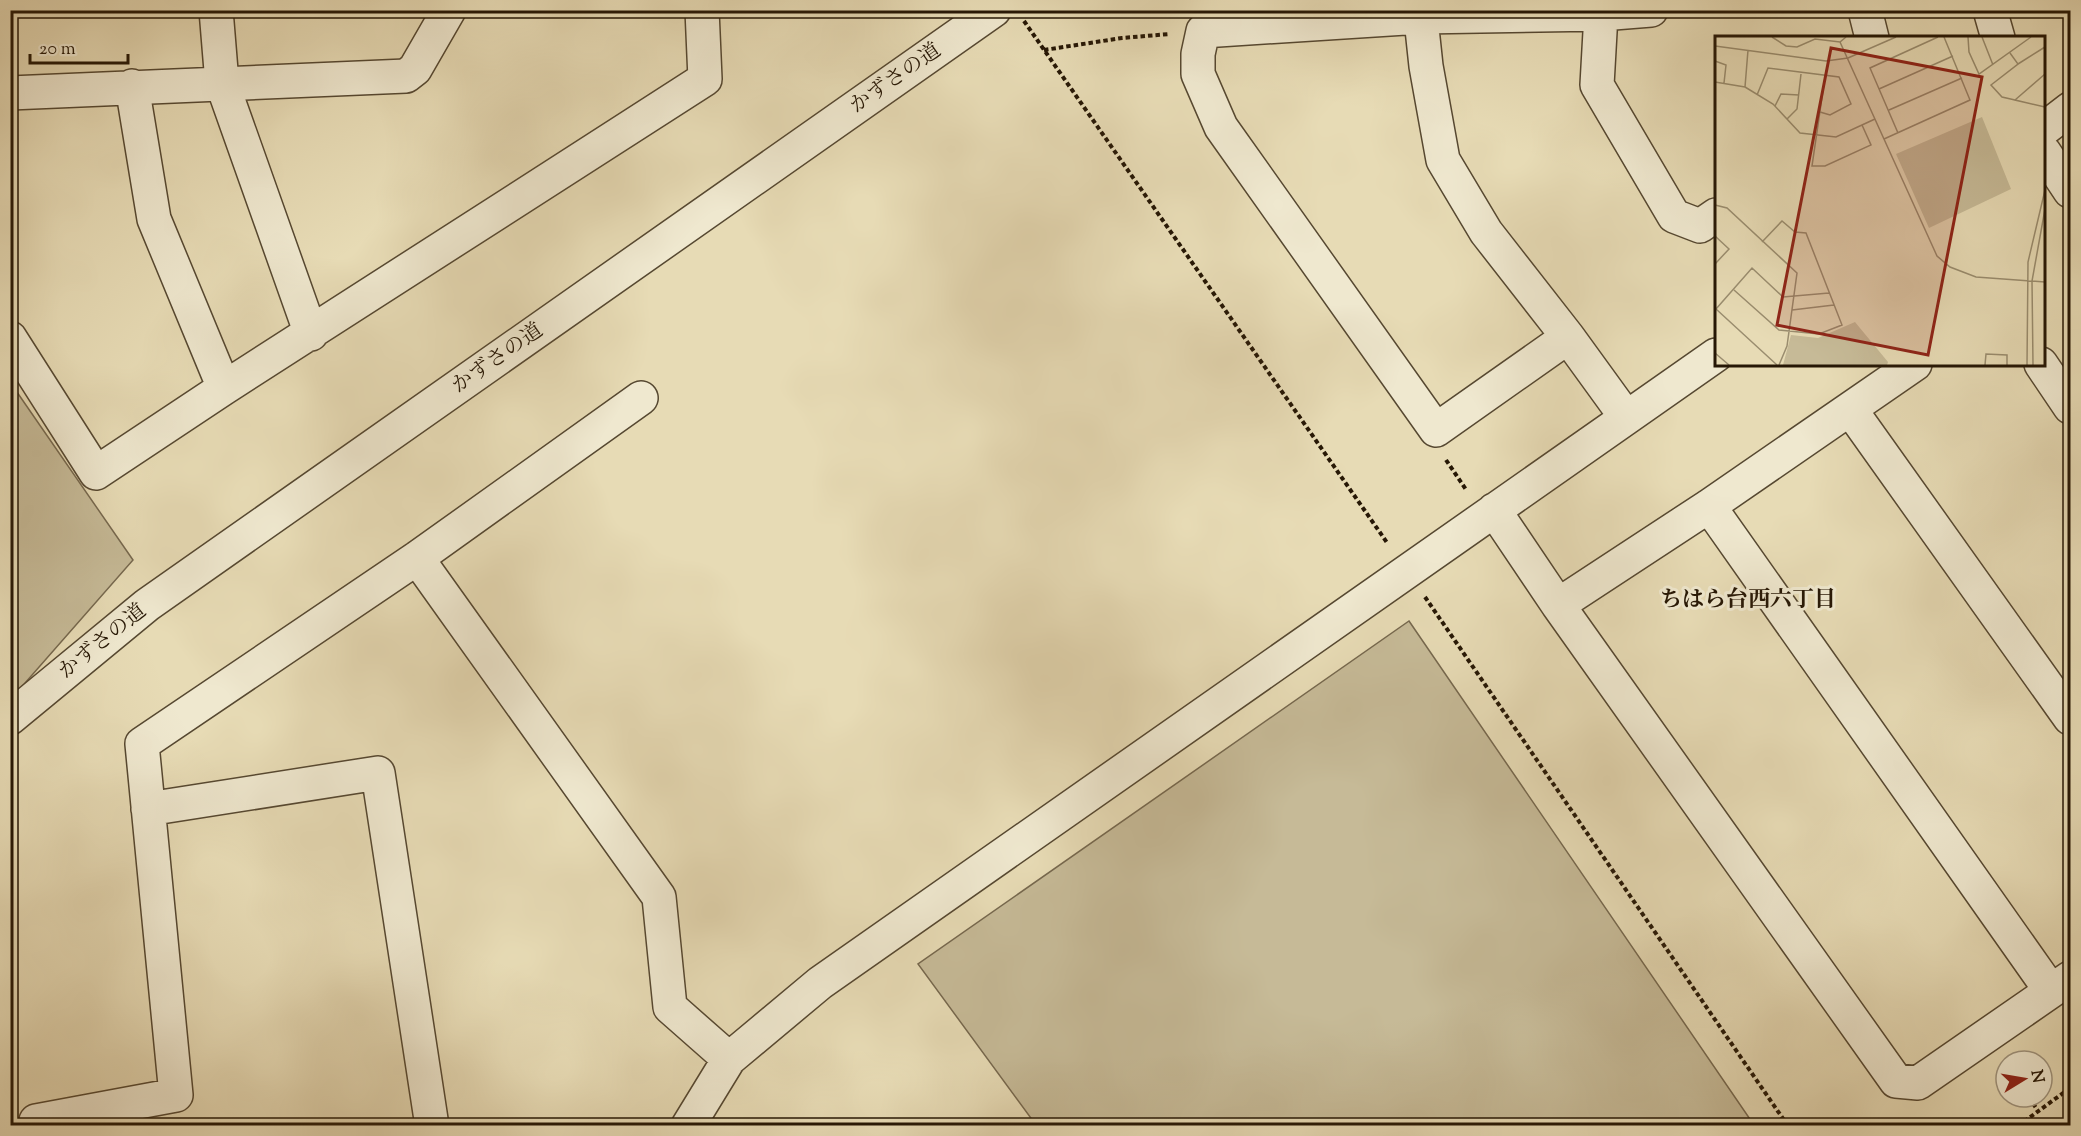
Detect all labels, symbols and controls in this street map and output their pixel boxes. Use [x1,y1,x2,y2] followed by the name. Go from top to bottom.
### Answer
[30,27,128,65] scale bar
[1715,36,2045,366] inset map
[39,37,76,63] text: 20 m
[844,37,948,121] street label: かずさの道
[446,317,550,401] street label: かずさの道
[1660,585,1836,617] district label: ちはら台西六丁目
[53,597,153,687] street label: かずさの道
[1994,1049,2054,1109] north arrow
[2024,1068,2049,1085] text: N

